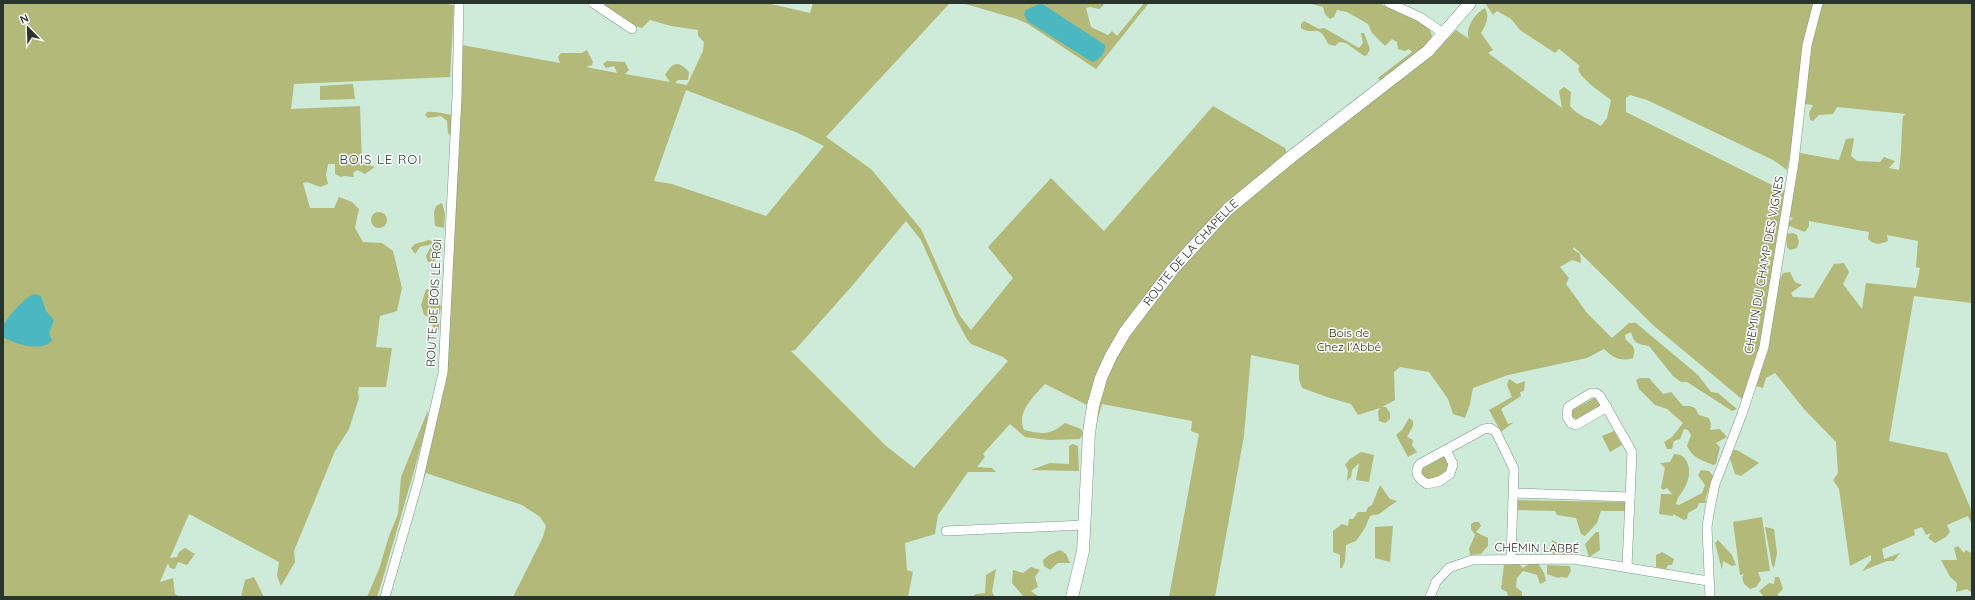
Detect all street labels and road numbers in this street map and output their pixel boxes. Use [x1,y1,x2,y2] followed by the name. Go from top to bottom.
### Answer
[1740,175,1787,355] street label: CHEMIN DU CHAMP DES VIGNES
[1140,196,1241,309] street label: ROUTE DE LA CHAPELLE
[423,238,444,367] street label: ROUTE DE BOIS LE ROI
[1494,539,1580,556] street label: CHEMIN LABBÉ

